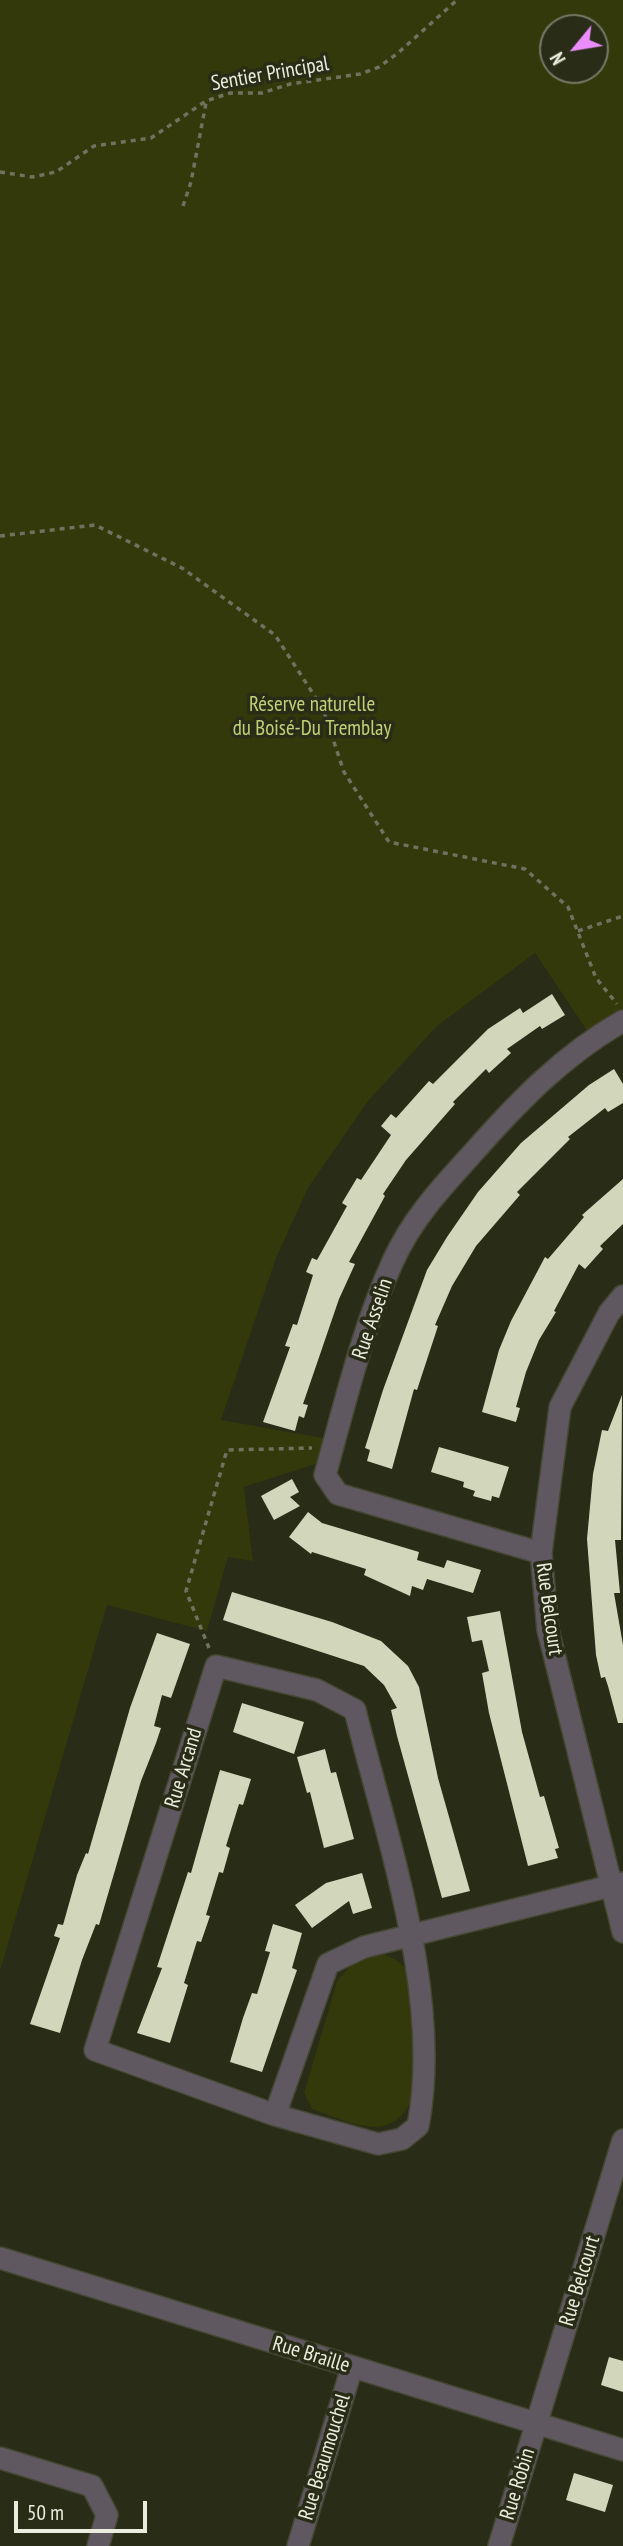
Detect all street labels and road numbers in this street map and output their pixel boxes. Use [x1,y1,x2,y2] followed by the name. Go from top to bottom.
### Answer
[209,51,331,97] street label: Sentier Principal
[347,1275,399,1363] street label: Rue Asselin
[530,1561,568,1657] street label: Rue Belcourt
[160,1725,208,1811] street label: Rue Arcand
[554,2233,606,2329] street label: Rue Belcourt
[269,2331,353,2379] street label: Rue Braille
[294,2391,356,2523] street label: Rue Beaumouchel
[495,2445,541,2523] street label: Rue Robin

